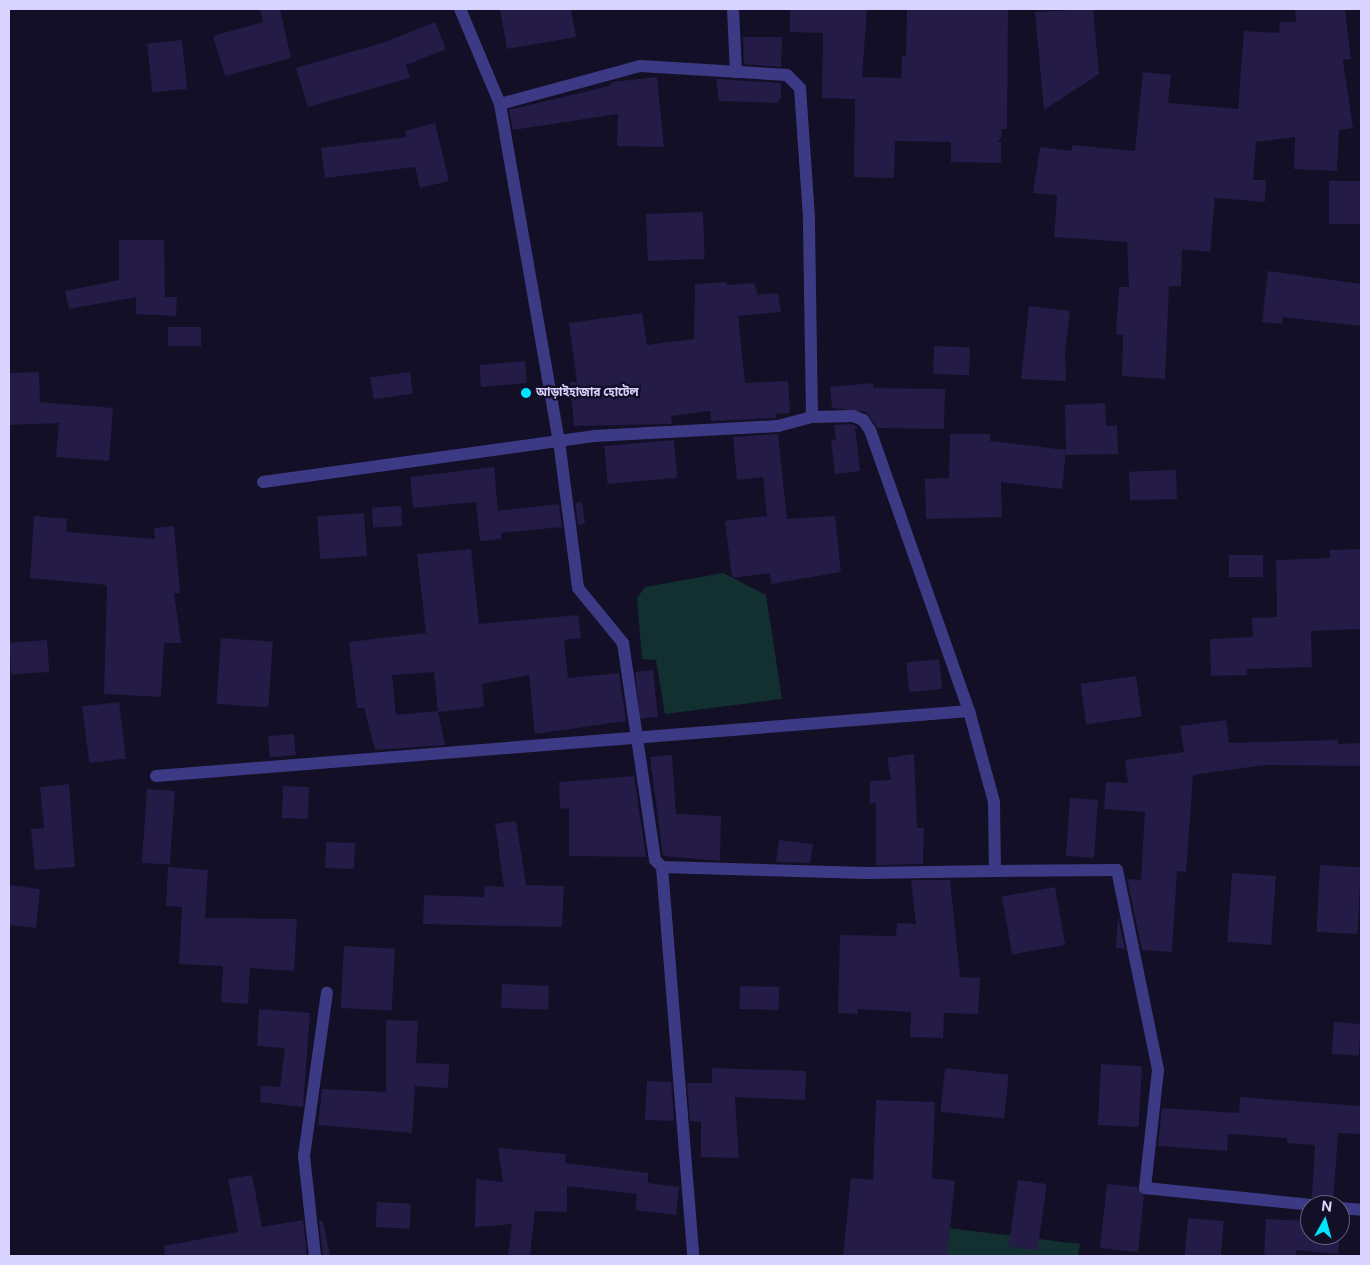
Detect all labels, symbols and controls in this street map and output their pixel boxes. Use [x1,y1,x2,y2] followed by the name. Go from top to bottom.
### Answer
[536,386,639,400] place label: আড়াইহাজার হোটেল
[520,387,532,399] marker: আড়াইহাজার হোটেল
[1300,1195,1350,1245] north arrow
[1320,1197,1333,1215] text: N

